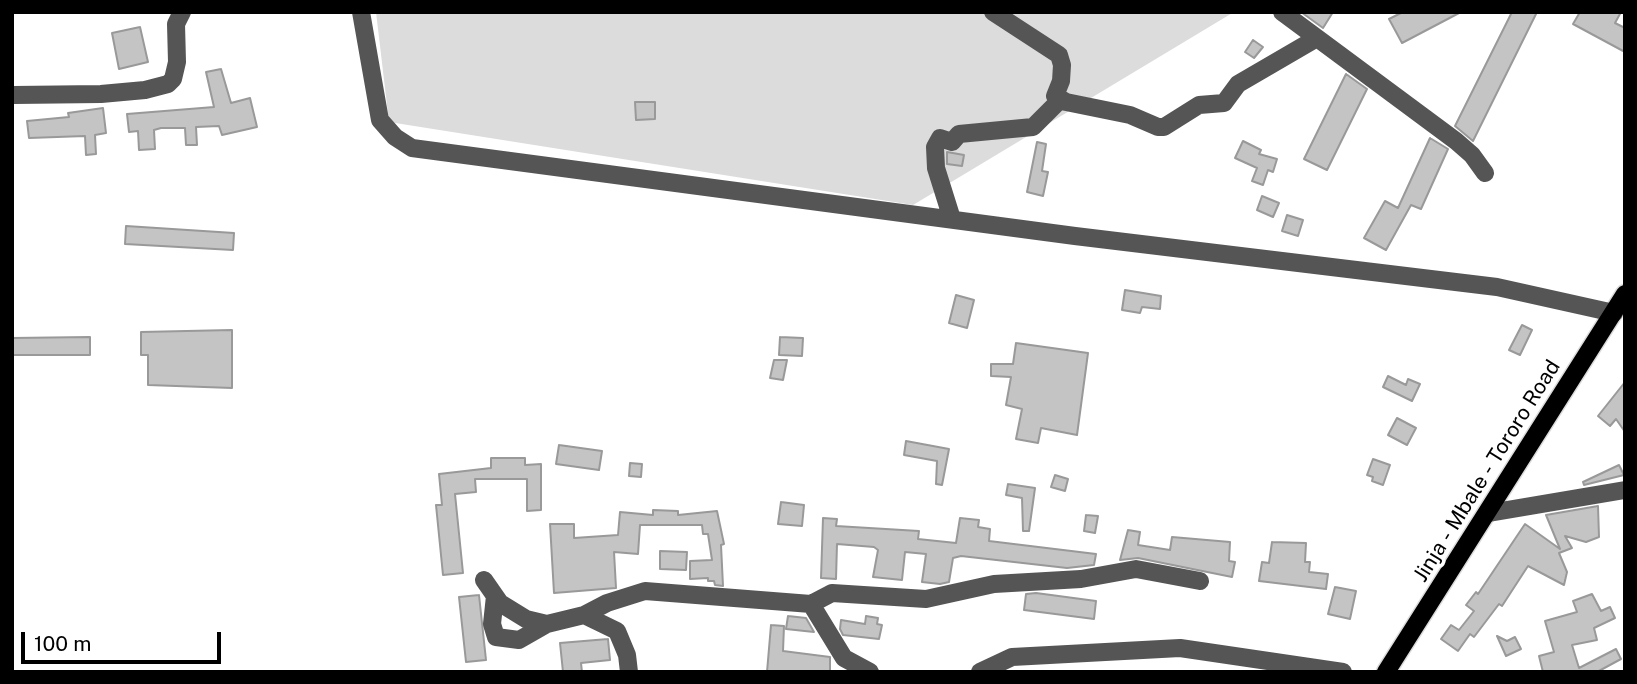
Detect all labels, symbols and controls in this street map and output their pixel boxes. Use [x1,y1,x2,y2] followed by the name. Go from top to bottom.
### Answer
[1408,355,1566,587] street label: Jinja - Mbale - Tororo Road
[24,618,224,662] scale bar
[34,631,91,656] text: 100 m

